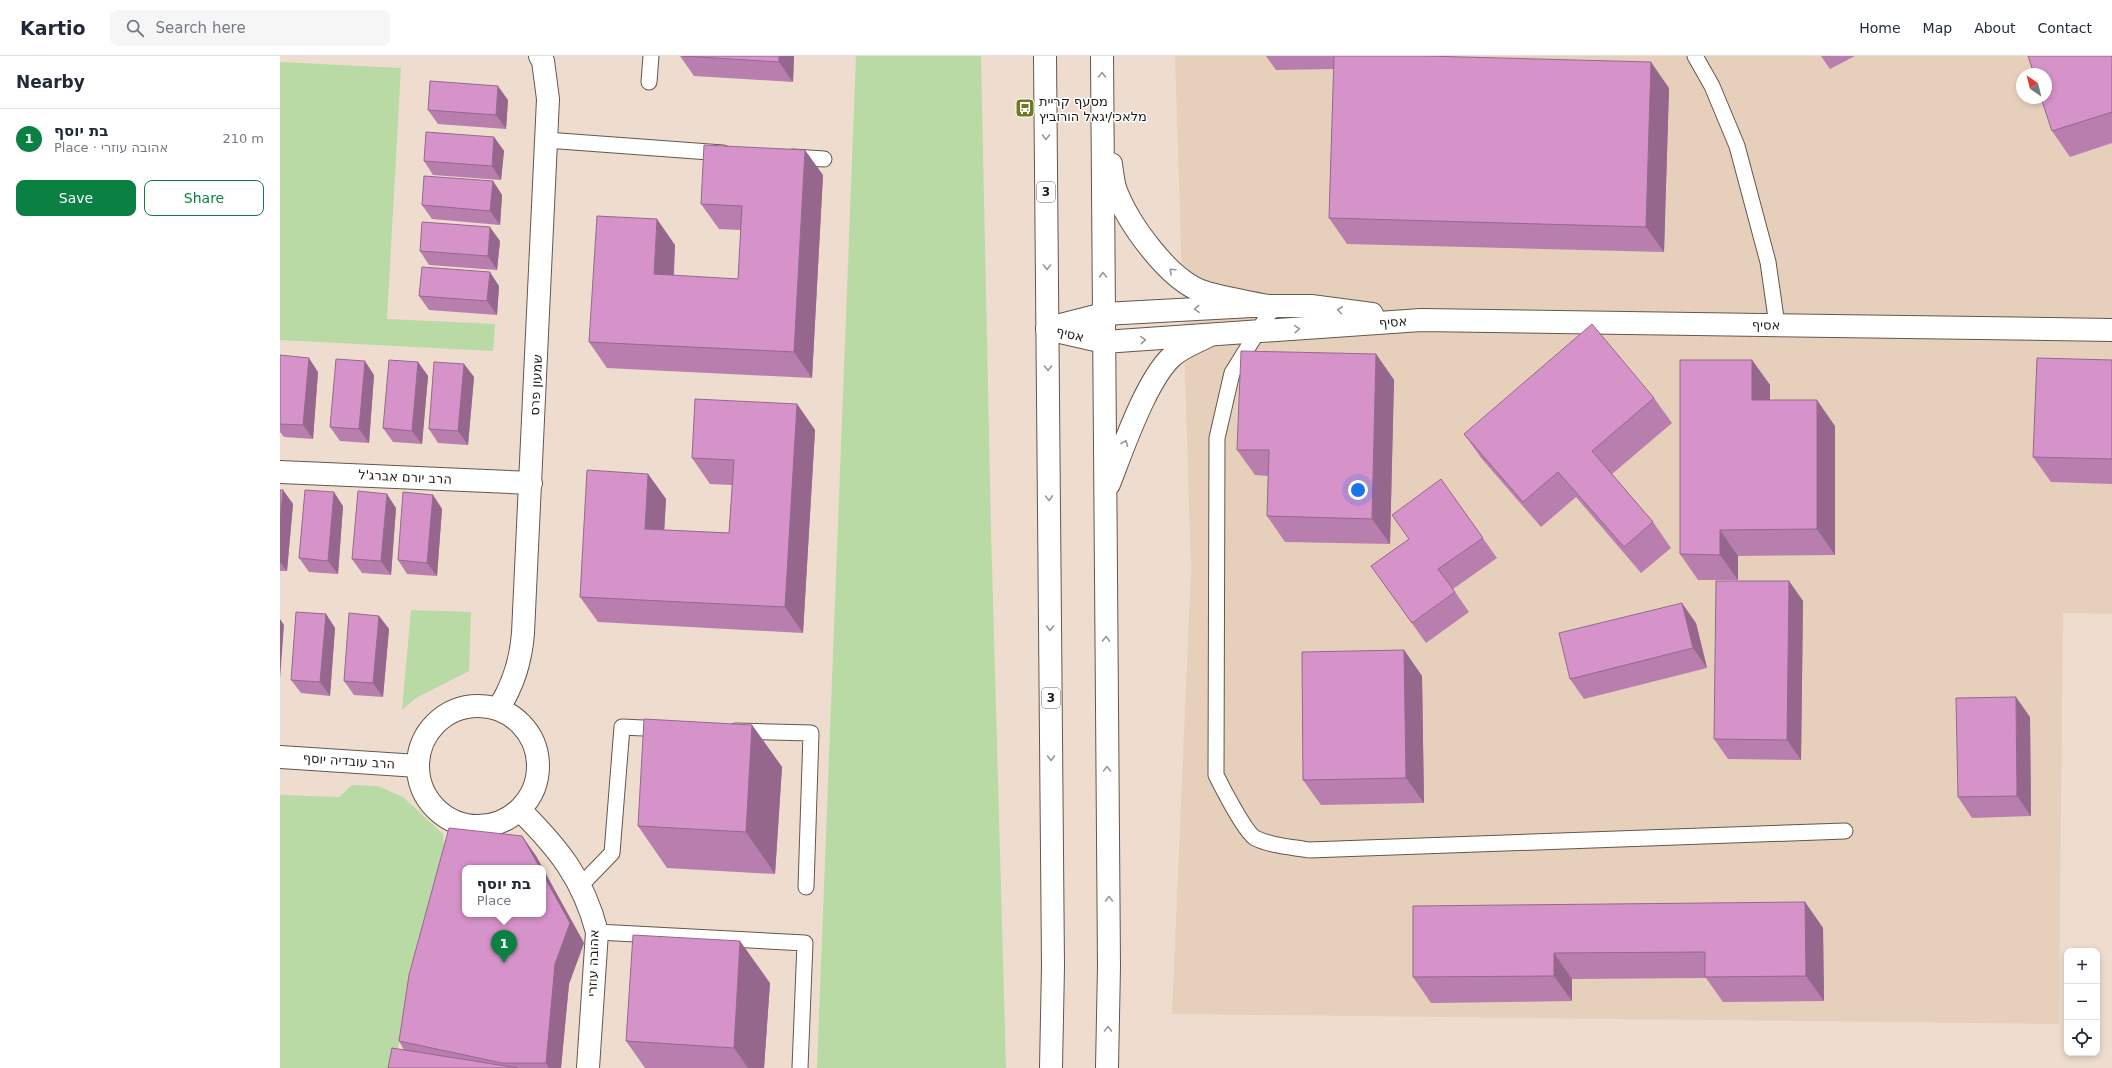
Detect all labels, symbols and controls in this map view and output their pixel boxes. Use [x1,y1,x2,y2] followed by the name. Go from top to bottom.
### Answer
[110,10,390,46] search box
[20,17,86,39] text: Kartio
[124,17,146,39] icon: search
[156,19,246,37] text: Search here
[1859,20,1901,36] text: Home
[1923,20,1952,36] text: Map
[1974,20,2016,36] text: About
[2038,20,2092,36] text: Contact
[2016,68,2052,104] north arrow
[16,72,85,92] text: Nearby
[1098,72,1106,78] one-way arrow
[1039,94,1147,124] place label: מסעף קריית מלאכי/יגאל הורוביץ
[1014,97,1036,119] bus stop icon: מסעף קריית מלאכי/יגאל הורוביץ
[54,122,109,140] text: בת יוסף
[24,131,34,146] text: 1
[222,131,264,146] text: 210 m
[1042,134,1050,140] one-way arrow
[54,140,168,155] text: Place · אהובה עוזרי
[16,180,136,216] button: Save
[144,180,264,216] button: Share
[1037,182,1055,202] road number: 3
[1043,264,1051,270] one-way arrow
[1169,268,1177,275] one-way arrow
[1099,272,1107,278] one-way arrow
[1194,304,1200,313] one-way arrow
[1337,306,1343,315] one-way arrow
[1378,314,1408,330] street label: אסיף
[1752,317,1780,333] street label: אסיף
[1054,323,1086,345] street label: אסיף
[1294,324,1300,333] one-way arrow
[1140,335,1146,344] one-way arrow
[527,354,545,416] street label: שמעון פרס
[1044,365,1052,371] one-way arrow
[1121,440,1129,447] one-way arrow
[358,467,452,487] street label: הרב יורם אברג'ל
[1348,480,1368,500] your location
[1045,495,1053,501] one-way arrow
[1046,625,1054,631] one-way arrow
[1102,636,1110,642] one-way arrow
[1042,688,1060,708] road number: 3
[302,750,396,772] street label: הרב עובדיה יוסף
[1047,755,1055,761] one-way arrow
[1103,766,1111,772] one-way arrow
[462,865,546,917] popup
[477,875,531,893] text: בת יוסף
[477,893,511,908] text: Place
[1104,896,1113,902] one-way arrow
[584,929,602,997] street label: אהובה עוזרי
[491,930,517,963] pin: 1
[2064,948,2100,1056] map controls
[2064,948,2100,984] button: +
[2064,984,2100,1020] button: −
[2064,1020,2100,1056] button: locate
[1104,1026,1112,1032] one-way arrow

